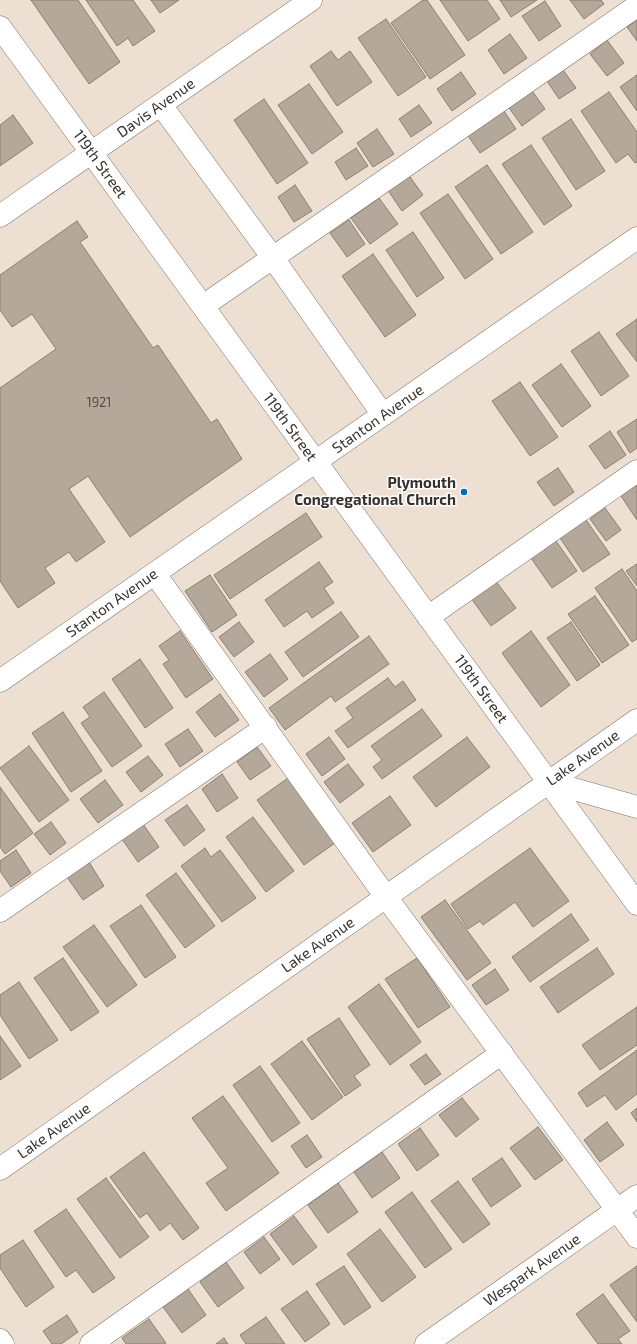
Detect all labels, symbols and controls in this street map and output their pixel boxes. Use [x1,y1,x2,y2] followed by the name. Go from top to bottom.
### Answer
[114,75,198,141] street label: Davis Avenue
[69,126,131,202] street label: 119th Street
[329,381,427,457] street label: Stanton Avenue
[259,389,321,465] street label: 119th Street
[86,395,112,411] house number: 1921
[294,474,456,509] place label: Plymouth Congregational Church
[459,487,469,497] marker: Plymouth Congregational Church
[63,565,161,641] street label: Stanton Avenue
[450,651,512,727] street label: 119th Street
[543,726,623,790] street label: Lake Avenue
[278,913,358,977] street label: Lake Avenue
[14,1099,94,1163] street label: Lake Avenue
[480,1230,584,1310] street label: Wespark Avenue

